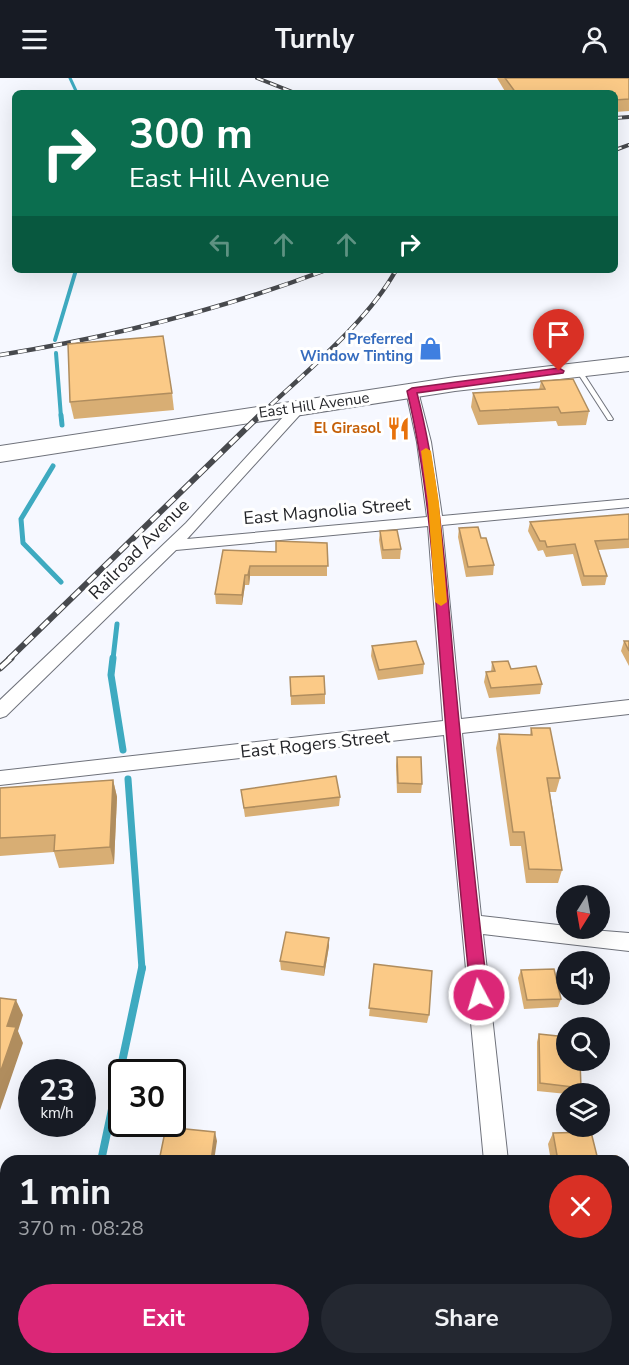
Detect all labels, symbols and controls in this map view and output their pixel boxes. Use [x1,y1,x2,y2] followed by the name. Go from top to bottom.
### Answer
[275,21,354,58] text: Turnly
[18,23,51,56] icon: menu
[578,23,611,56] icon: person
[129,106,253,163] text: 300 m
[30,114,108,192] icon: right
[129,160,330,197] text: East Hill Avenue
[204,228,237,261] icon: left
[267,228,300,261] icon: ahead
[330,228,363,261] icon: ahead
[393,228,426,261] icon: right
[533,309,584,371] pin
[542,318,575,351] icon: arrive
[300,329,413,366] place label: Preferred Window Tinting
[418,335,444,361] shop icon: Preferred Window Tinting
[257,387,371,423] street label: East Hill Avenue
[386,415,412,441] restaurant icon: El Girasol
[314,418,381,438] place label: El Girasol
[242,492,412,530] street label: East Magnolia Street
[83,493,195,605] street label: Railroad Avenue
[239,724,392,764] street label: East Rogers Street
[556,885,610,939] north arrow
[556,885,610,1137] map controls
[556,951,610,1005] button: sound
[447,963,511,1027] position arrow
[556,1017,610,1071] button: search
[108,1059,186,1137] speed limit sign: 30
[39,1070,75,1111] text: 23
[556,1083,610,1137] button: layers
[40,1103,74,1123] text: km/h
[18,1168,111,1217] text: 1 min
[549,1175,612,1238] button: close
[18,1215,144,1242] text: 370 m · 08:28
[18,1284,309,1353] button: Exit
[321,1284,612,1353] button: Share

